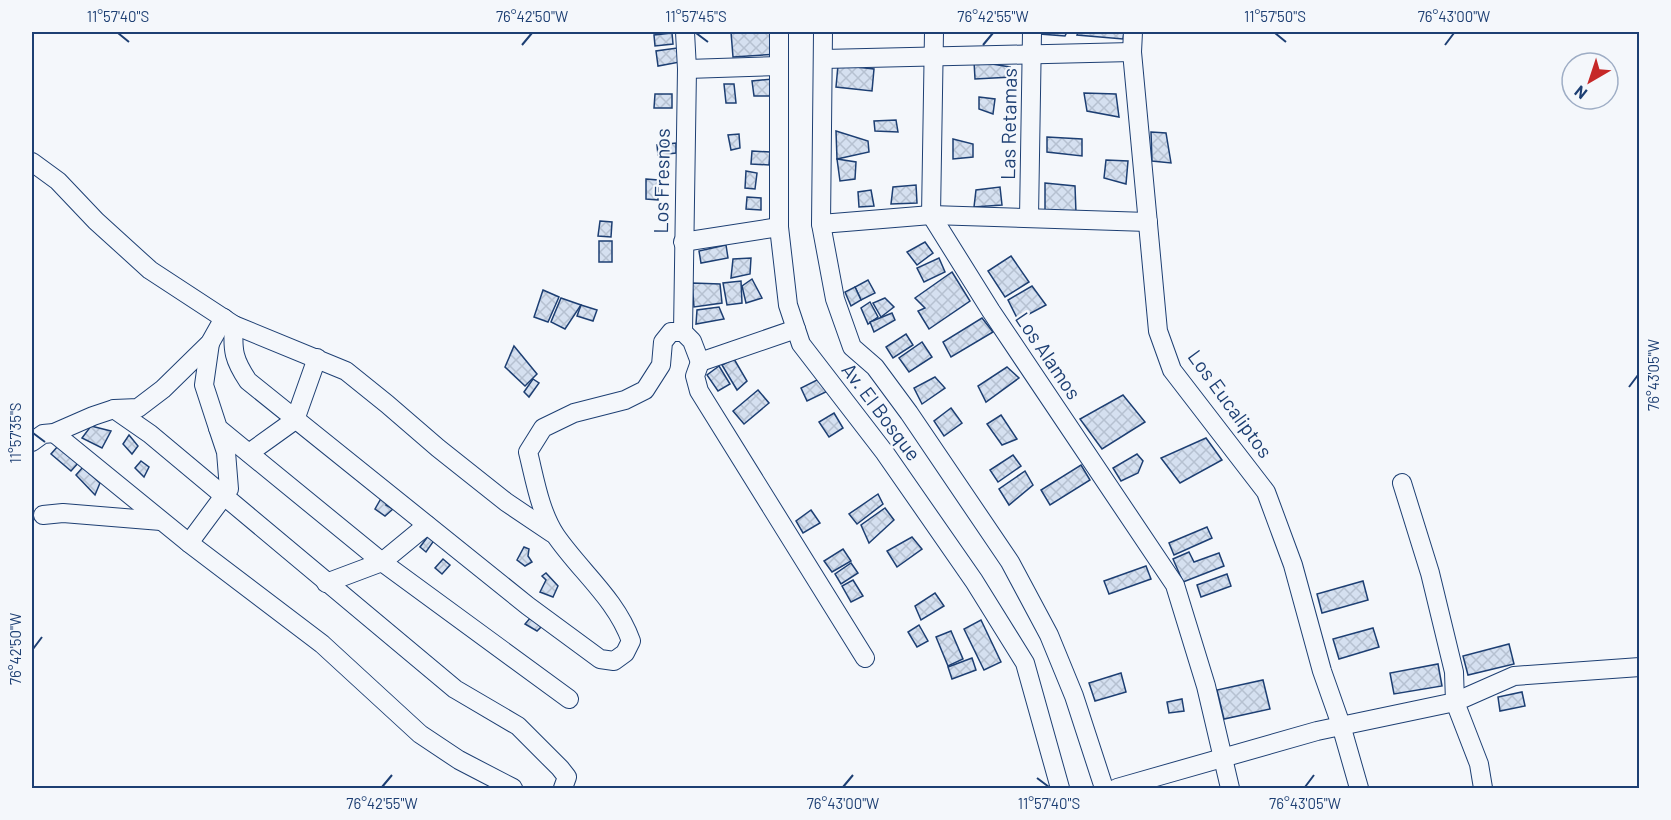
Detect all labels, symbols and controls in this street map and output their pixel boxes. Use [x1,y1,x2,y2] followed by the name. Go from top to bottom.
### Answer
[87,7,149,25] text: 11°57'40"S
[496,7,568,25] text: 76°42'50"W
[665,7,727,25] text: 11°57'45"S
[957,7,1029,25] text: 76°42'55"W
[1244,7,1306,25] text: 11°57'50"S
[1418,7,1490,25] text: 76°43'00"W
[1560,51,1620,111] north arrow
[995,68,1021,180] street label: Las Retamas
[1570,82,1590,104] text: N
[648,128,674,234] street label: Los Fresnos
[1011,307,1087,404] street label: Los Alamos
[1644,339,1662,411] text: 76°43'05"W
[1184,345,1278,462] street label: Los Eucaliptos
[837,358,926,465] street label: Av. El Bosque
[6,402,24,464] text: 11°57'35"S
[6,613,24,685] text: 76°42'50"W
[346,794,418,812] text: 76°42'55"W
[807,794,879,812] text: 76°43'00"W
[1018,794,1080,812] text: 11°57'40"S
[1269,794,1341,812] text: 76°43'05"W

